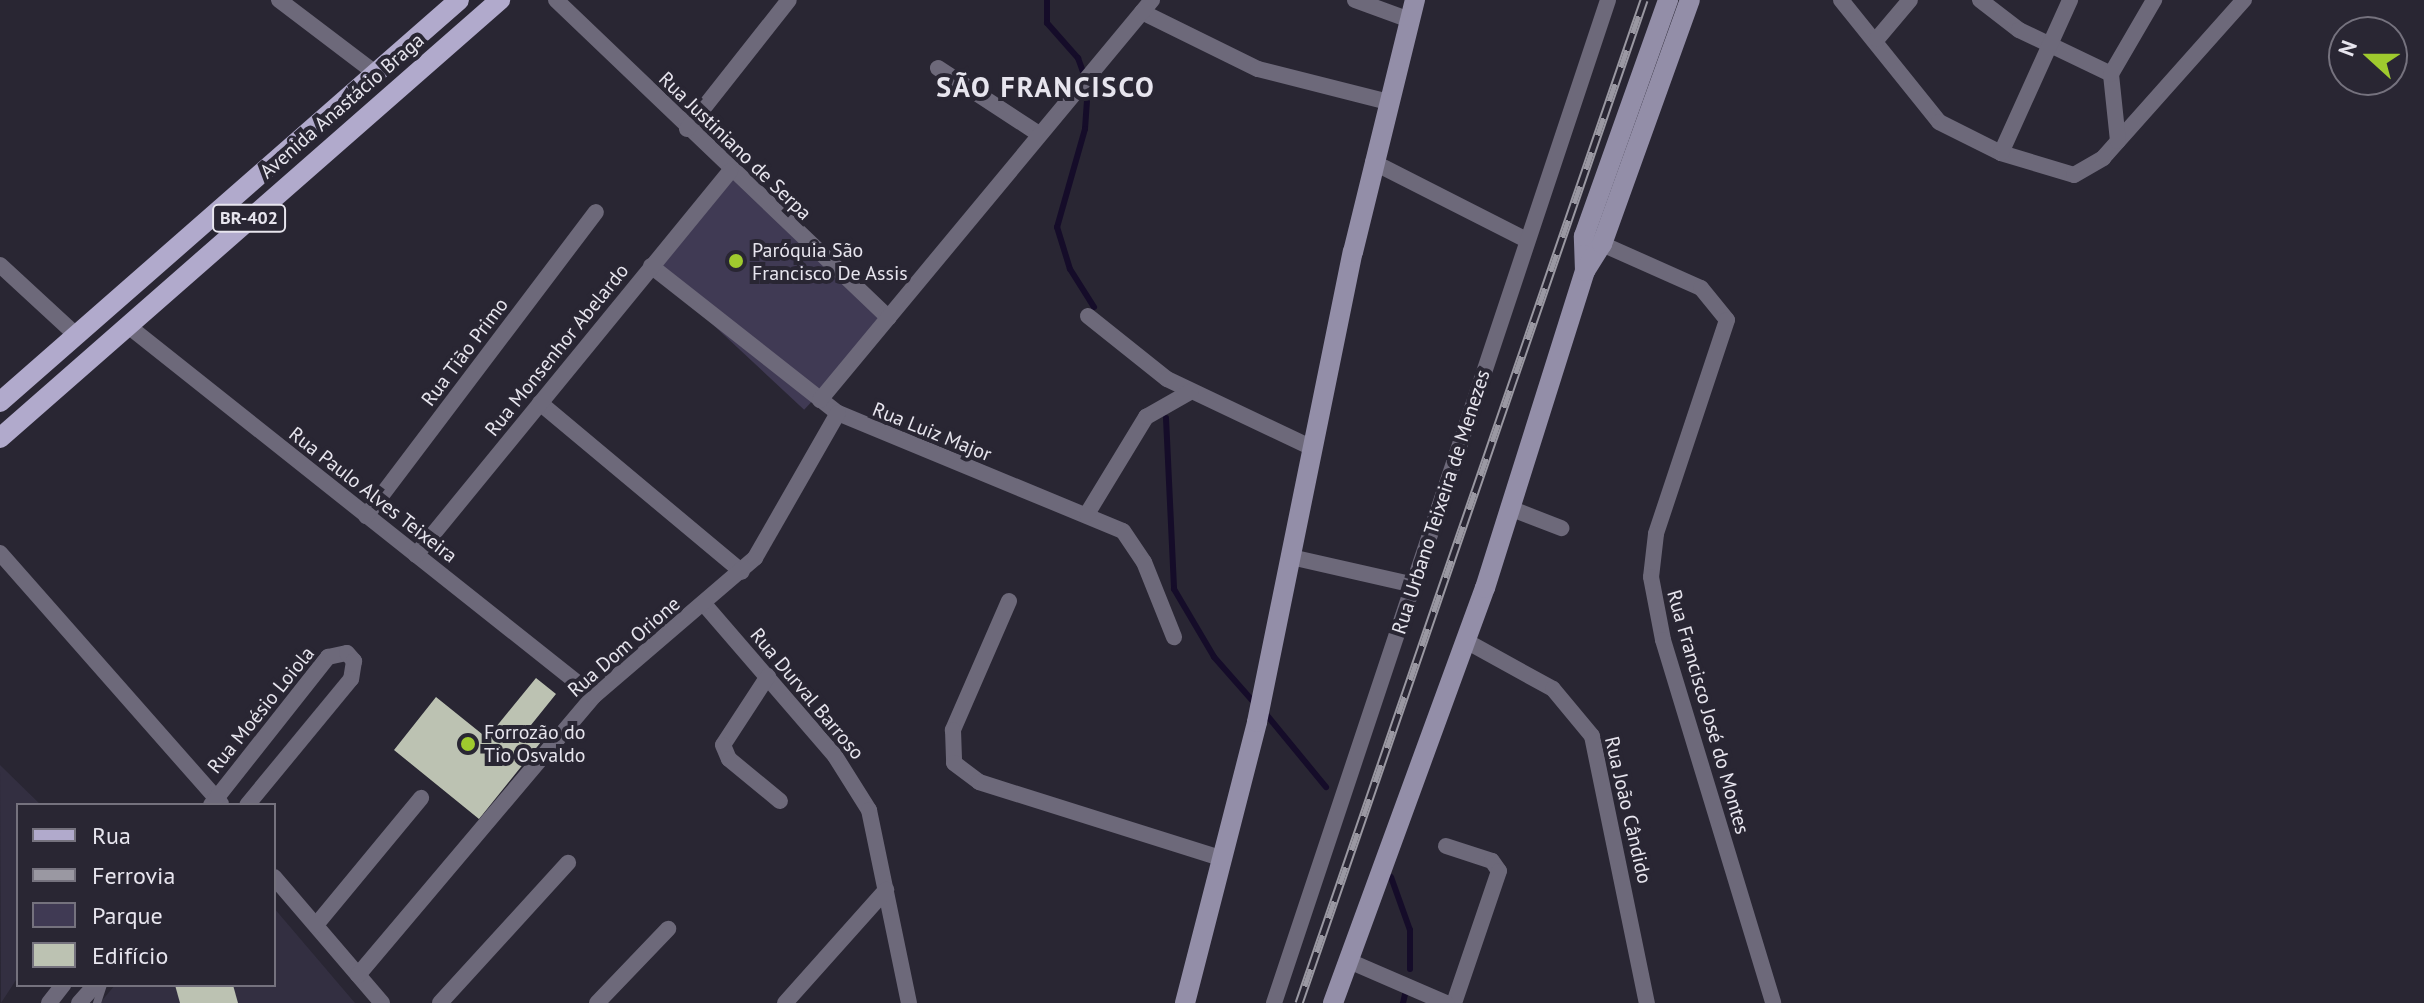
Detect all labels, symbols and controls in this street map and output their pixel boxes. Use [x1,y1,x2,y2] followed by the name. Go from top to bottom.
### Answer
[2328,16,2408,96] north arrow
[255,28,429,184] street label: Avenida Anastácio Braga
[2332,36,2363,60] text: N
[654,67,816,225] street label: Rua Justiniano de Serpa
[936,70,1156,104] district label: SÃO FRANCISCO
[211,204,287,232] road number: BR-402
[752,238,908,285] place label: Paróquia São Francisco De Assis
[727,252,745,270] marker: Paróquia São Francisco De Assis
[480,259,634,441] street label: Rua Monsenhor Abelardo
[416,293,514,411] street label: Rua Tião Primo
[1387,367,1495,637] street label: Rua Urbano Teixeira de Menezes
[869,397,995,467] street label: Rua Luiz Major
[284,422,462,568] street label: Rua Paulo Alves Teixeira
[1662,587,1754,837] street label: Rua Francisco José do Montes
[563,592,685,702] street label: Rua Dom Orione
[745,623,869,765] street label: Rua Durval Barroso
[203,642,319,778] street label: Rua Moésio Loiola
[484,720,585,767] place label: Forrozão do Tio Osvaldo
[1599,734,1657,886] street label: Rua João Cândido
[459,735,477,753] marker: Forrozão do Tio Osvaldo
[16,803,276,987] legend
[92,820,131,851] text: Rua
[92,860,175,891] text: Ferrovia
[92,900,163,931] text: Parque
[92,940,168,971] text: Edifício

